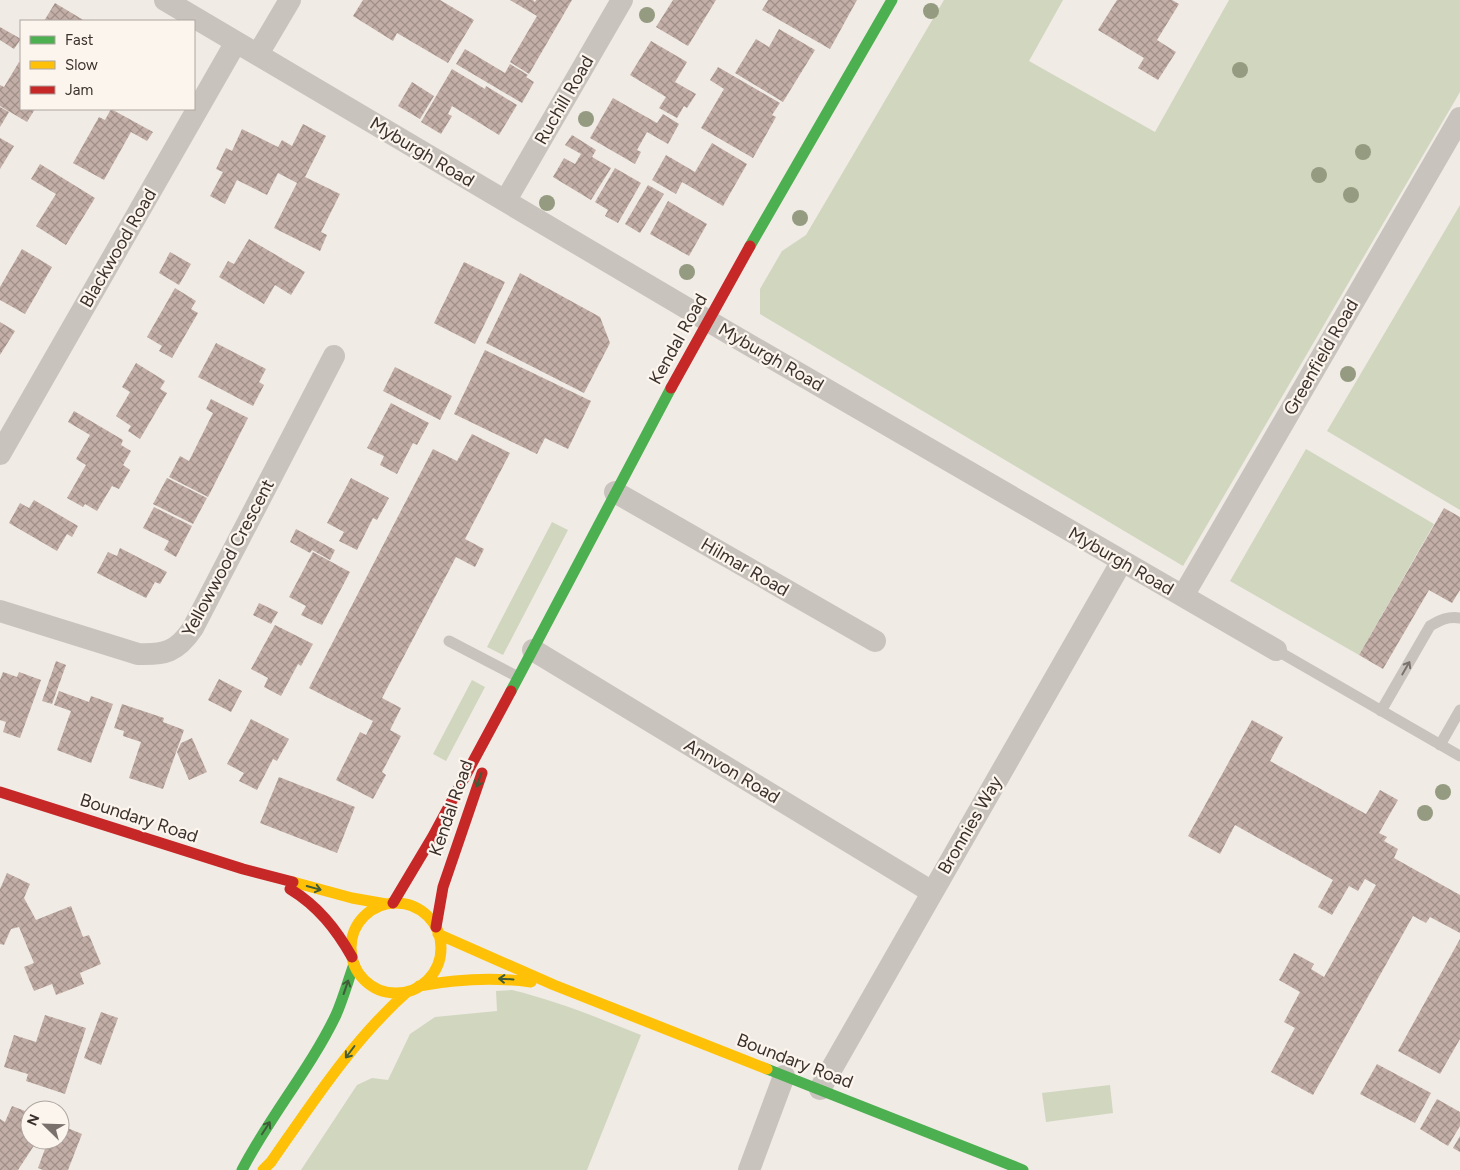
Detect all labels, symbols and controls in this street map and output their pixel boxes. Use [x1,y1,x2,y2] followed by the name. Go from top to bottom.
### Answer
[20,20,195,110] legend
[65,31,94,49] text: Fast
[530,52,598,148] street label: Ruchill Road
[65,56,98,74] text: Slow
[65,81,93,99] text: Jam
[366,112,478,192] street label: Myburgh Road
[75,185,161,311] street label: Blackwood Road
[644,290,712,388] street label: Kendal Road
[1279,295,1363,419] street label: Greenfield Road
[714,318,828,396] street label: Myburgh Road
[177,475,279,641] street label: Yellowwood Crescent
[1064,522,1178,600] street label: Myburgh Road
[697,533,793,601] street label: Hilmar Road
[1401,662,1411,676] one-way arrow
[680,734,784,808] street label: Annvon Road
[424,757,478,859] street label: Kendal Road
[474,771,483,787] one-way arrow
[933,772,1007,878] street label: Bronnies Way
[77,789,201,847] street label: Boundary Road
[306,884,322,894] one-way arrow
[498,975,514,984] one-way arrow
[342,980,351,995] one-way arrow
[734,1029,856,1093] street label: Boundary Road
[344,1045,355,1058] one-way arrow
[20,1100,70,1150] north arrow
[24,1112,43,1128] text: N
[261,1121,271,1135] one-way arrow

